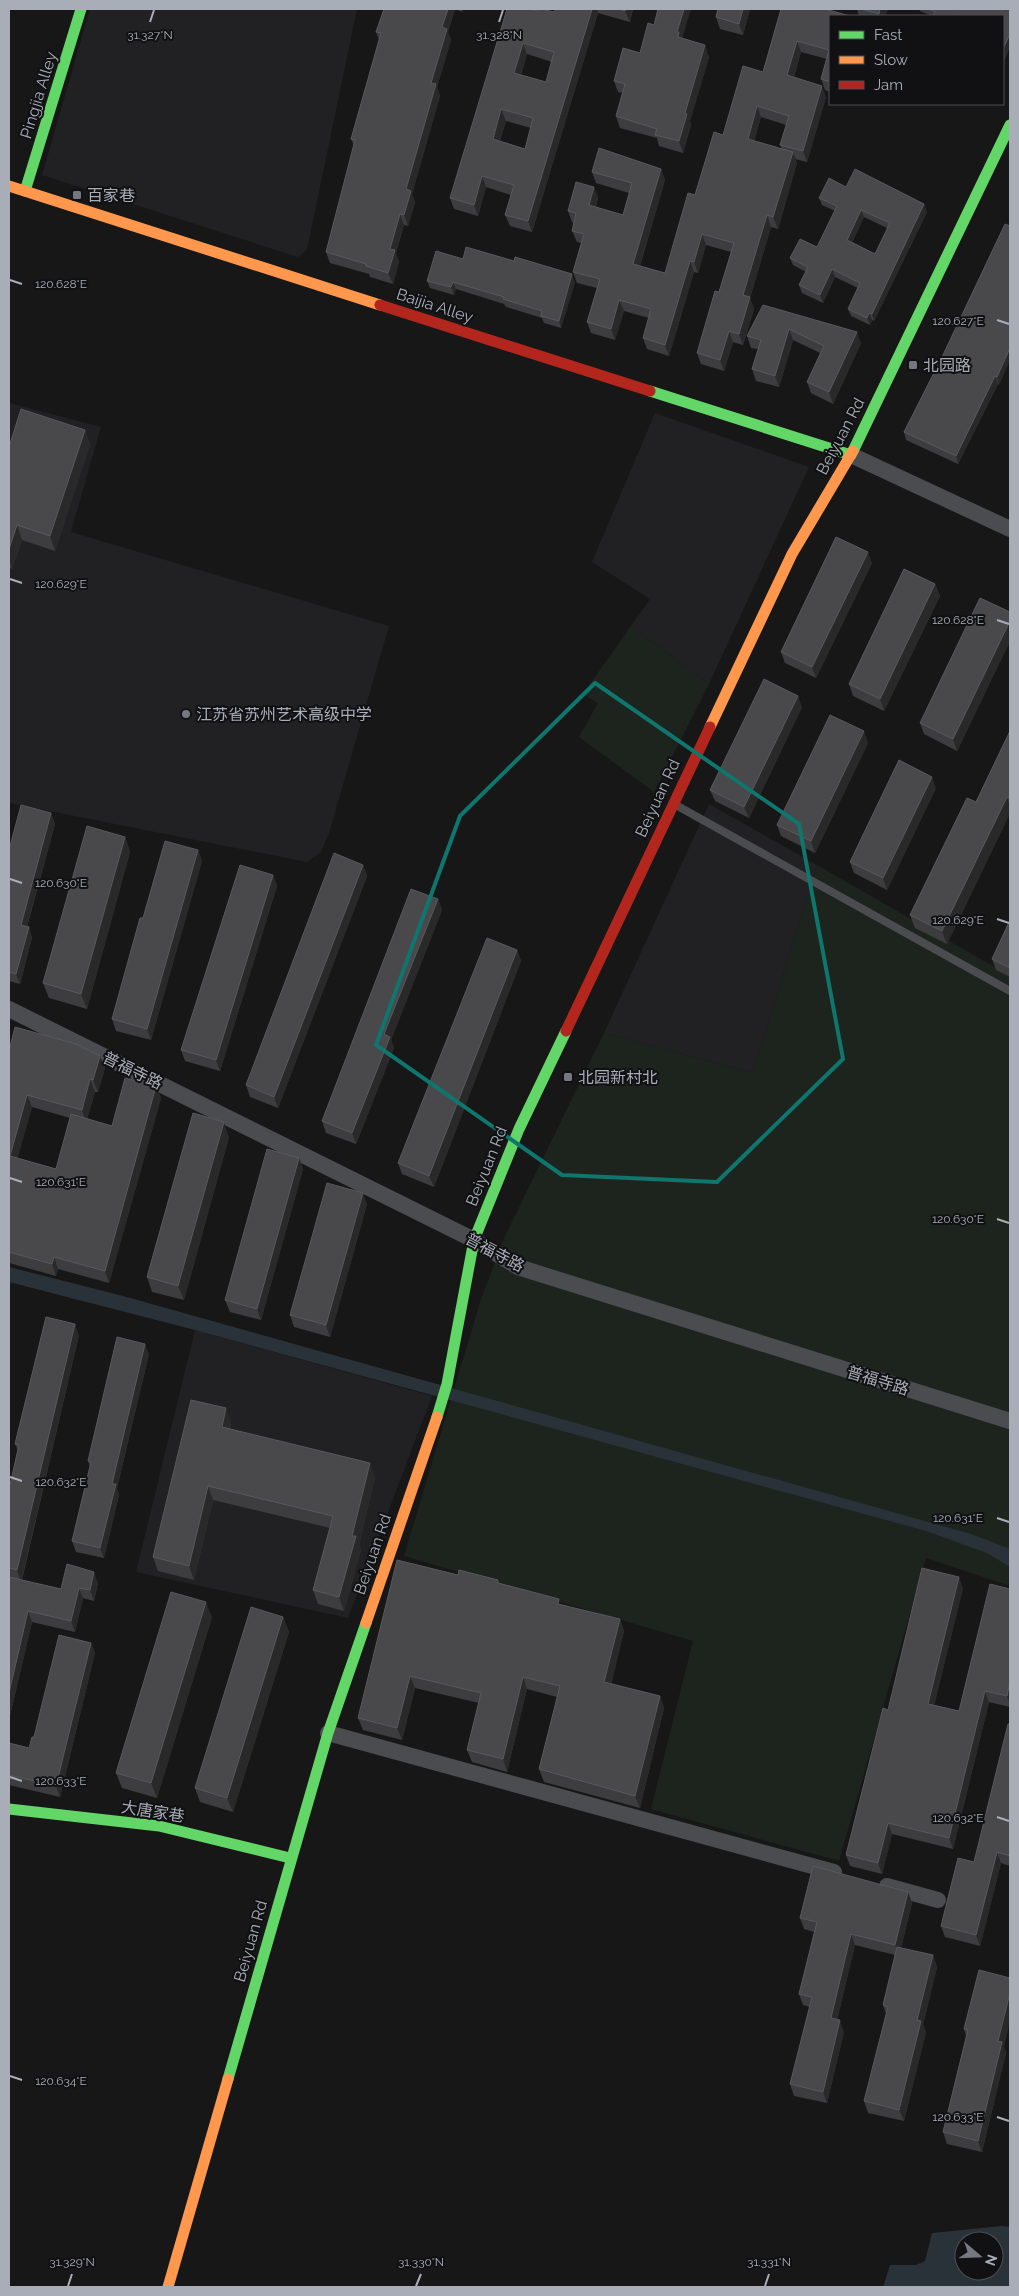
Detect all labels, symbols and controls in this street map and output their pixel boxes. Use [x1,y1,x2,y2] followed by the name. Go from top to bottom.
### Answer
[829,15,1004,105] legend
[874,26,902,44] text: Fast
[127,28,173,42] text: 31.327°N
[476,28,522,42] text: 31.328°N
[16,49,61,141] street label: Pingjia Alley
[874,51,908,69] text: Slow
[874,76,903,94] text: Jam
[87,186,135,205] place label: 百家巷
[71,189,83,201] marker: 百家巷
[35,277,87,291] text: 120.628°E
[394,284,476,327] street label: Baijia Alley
[932,314,984,328] text: 120.627°E
[923,356,971,375] place label: 北园路
[907,359,919,371] marker: 北园路
[812,395,869,478] street label: Beiyuan Rd
[35,577,87,591] text: 120.629°E
[932,613,984,627] text: 120.628°E
[196,705,372,724] place label: 江苏省苏州艺术高级中学
[180,708,192,720] marker: 江苏省苏州艺术高级中学
[631,756,684,840] street label: Beiyuan Rd
[35,876,87,890] text: 120.630°E
[932,913,984,927] text: 120.629°E
[100,1048,166,1093] street label: 普福寺路
[578,1068,658,1087] place label: 北园新村北
[562,1071,574,1083] marker: 北园新村北
[462,1124,511,1209] street label: Beiyuan Rd
[36,1175,86,1189] text: 120.631°E
[932,1212,984,1226] text: 120.630°E
[462,1229,527,1276] street label: 普福寺路
[844,1362,911,1399] street label: 普福寺路
[35,1475,87,1489] text: 120.632°E
[350,1511,395,1597] street label: Beiyuan Rd
[933,1511,983,1525] text: 120.631°E
[35,1774,87,1788] text: 120.633°E
[120,1797,186,1826] street label: 大唐家巷
[932,1811,984,1825] text: 120.632°E
[230,1898,271,1984] street label: Beiyuan Rd
[35,2074,87,2088] text: 120.634°E
[932,2110,984,2124] text: 120.633°E
[954,2231,1004,2281] north arrow
[982,2253,1001,2268] text: N
[49,2255,95,2269] text: 31.329°N
[398,2255,444,2269] text: 31.330°N
[747,2255,791,2269] text: 31.331°N

